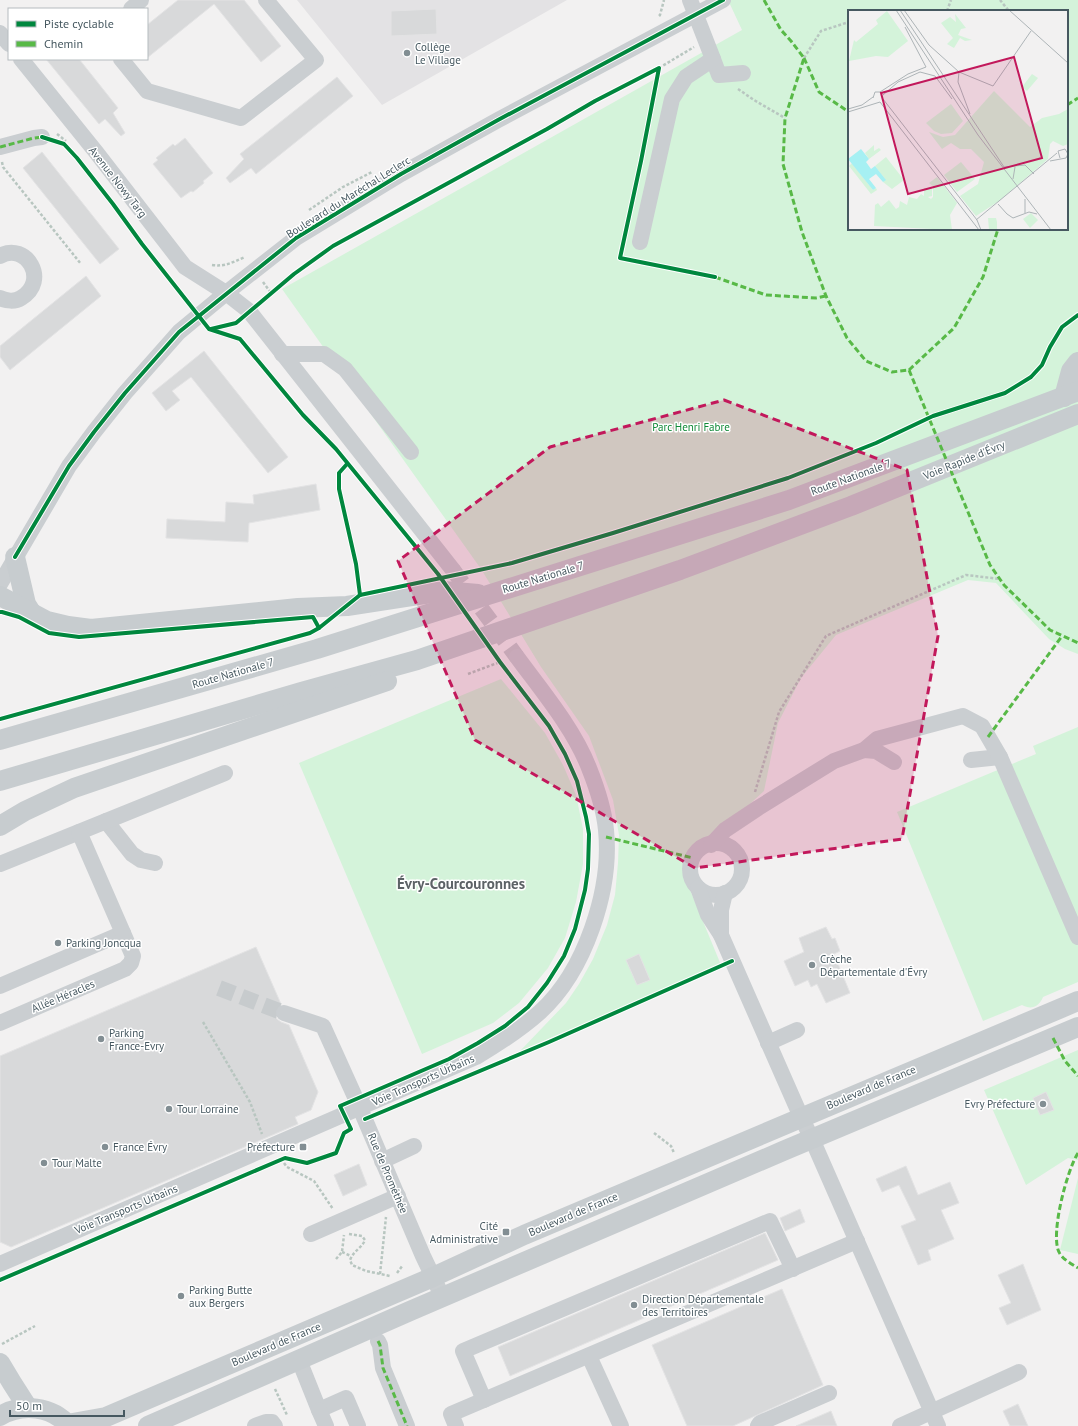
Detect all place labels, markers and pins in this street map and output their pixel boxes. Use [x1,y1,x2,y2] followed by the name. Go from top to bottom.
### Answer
[415,40,461,67] place label: Collège Le Village
[402,48,412,58] marker: Collège Le Village
[66,936,141,950] place label: Parking Joncqua
[53,938,63,948] marker: Parking Joncqua
[820,952,928,979] place label: Crèche Départementale d'Évry
[807,960,817,970] marker: Crèche Départementale d'Évry
[109,1026,165,1053] place label: Parking France-Evry
[96,1034,106,1044] marker: Parking France-Evry
[965,1097,1035,1111] place label: Evry Préfecture
[1038,1099,1048,1109] marker: Evry Préfecture
[177,1102,239,1116] place label: Tour Lorraine
[164,1104,174,1114] marker: Tour Lorraine
[113,1140,168,1154] place label: France Évry
[247,1140,295,1154] place label: Préfecture
[100,1142,110,1152] marker: France Évry
[298,1142,308,1152] marker: Préfecture
[52,1156,102,1170] place label: Tour Malte
[39,1158,49,1168] marker: Tour Malte
[430,1219,498,1246] place label: Cité Administrative
[501,1227,511,1237] marker: Cité Administrative
[189,1283,253,1310] place label: Parking Butte aux Bergers
[176,1291,186,1301] marker: Parking Butte aux Bergers
[642,1292,764,1319] place label: Direction Départementale des Territoires
[629,1300,639,1310] marker: Direction Départementale des Territoires

